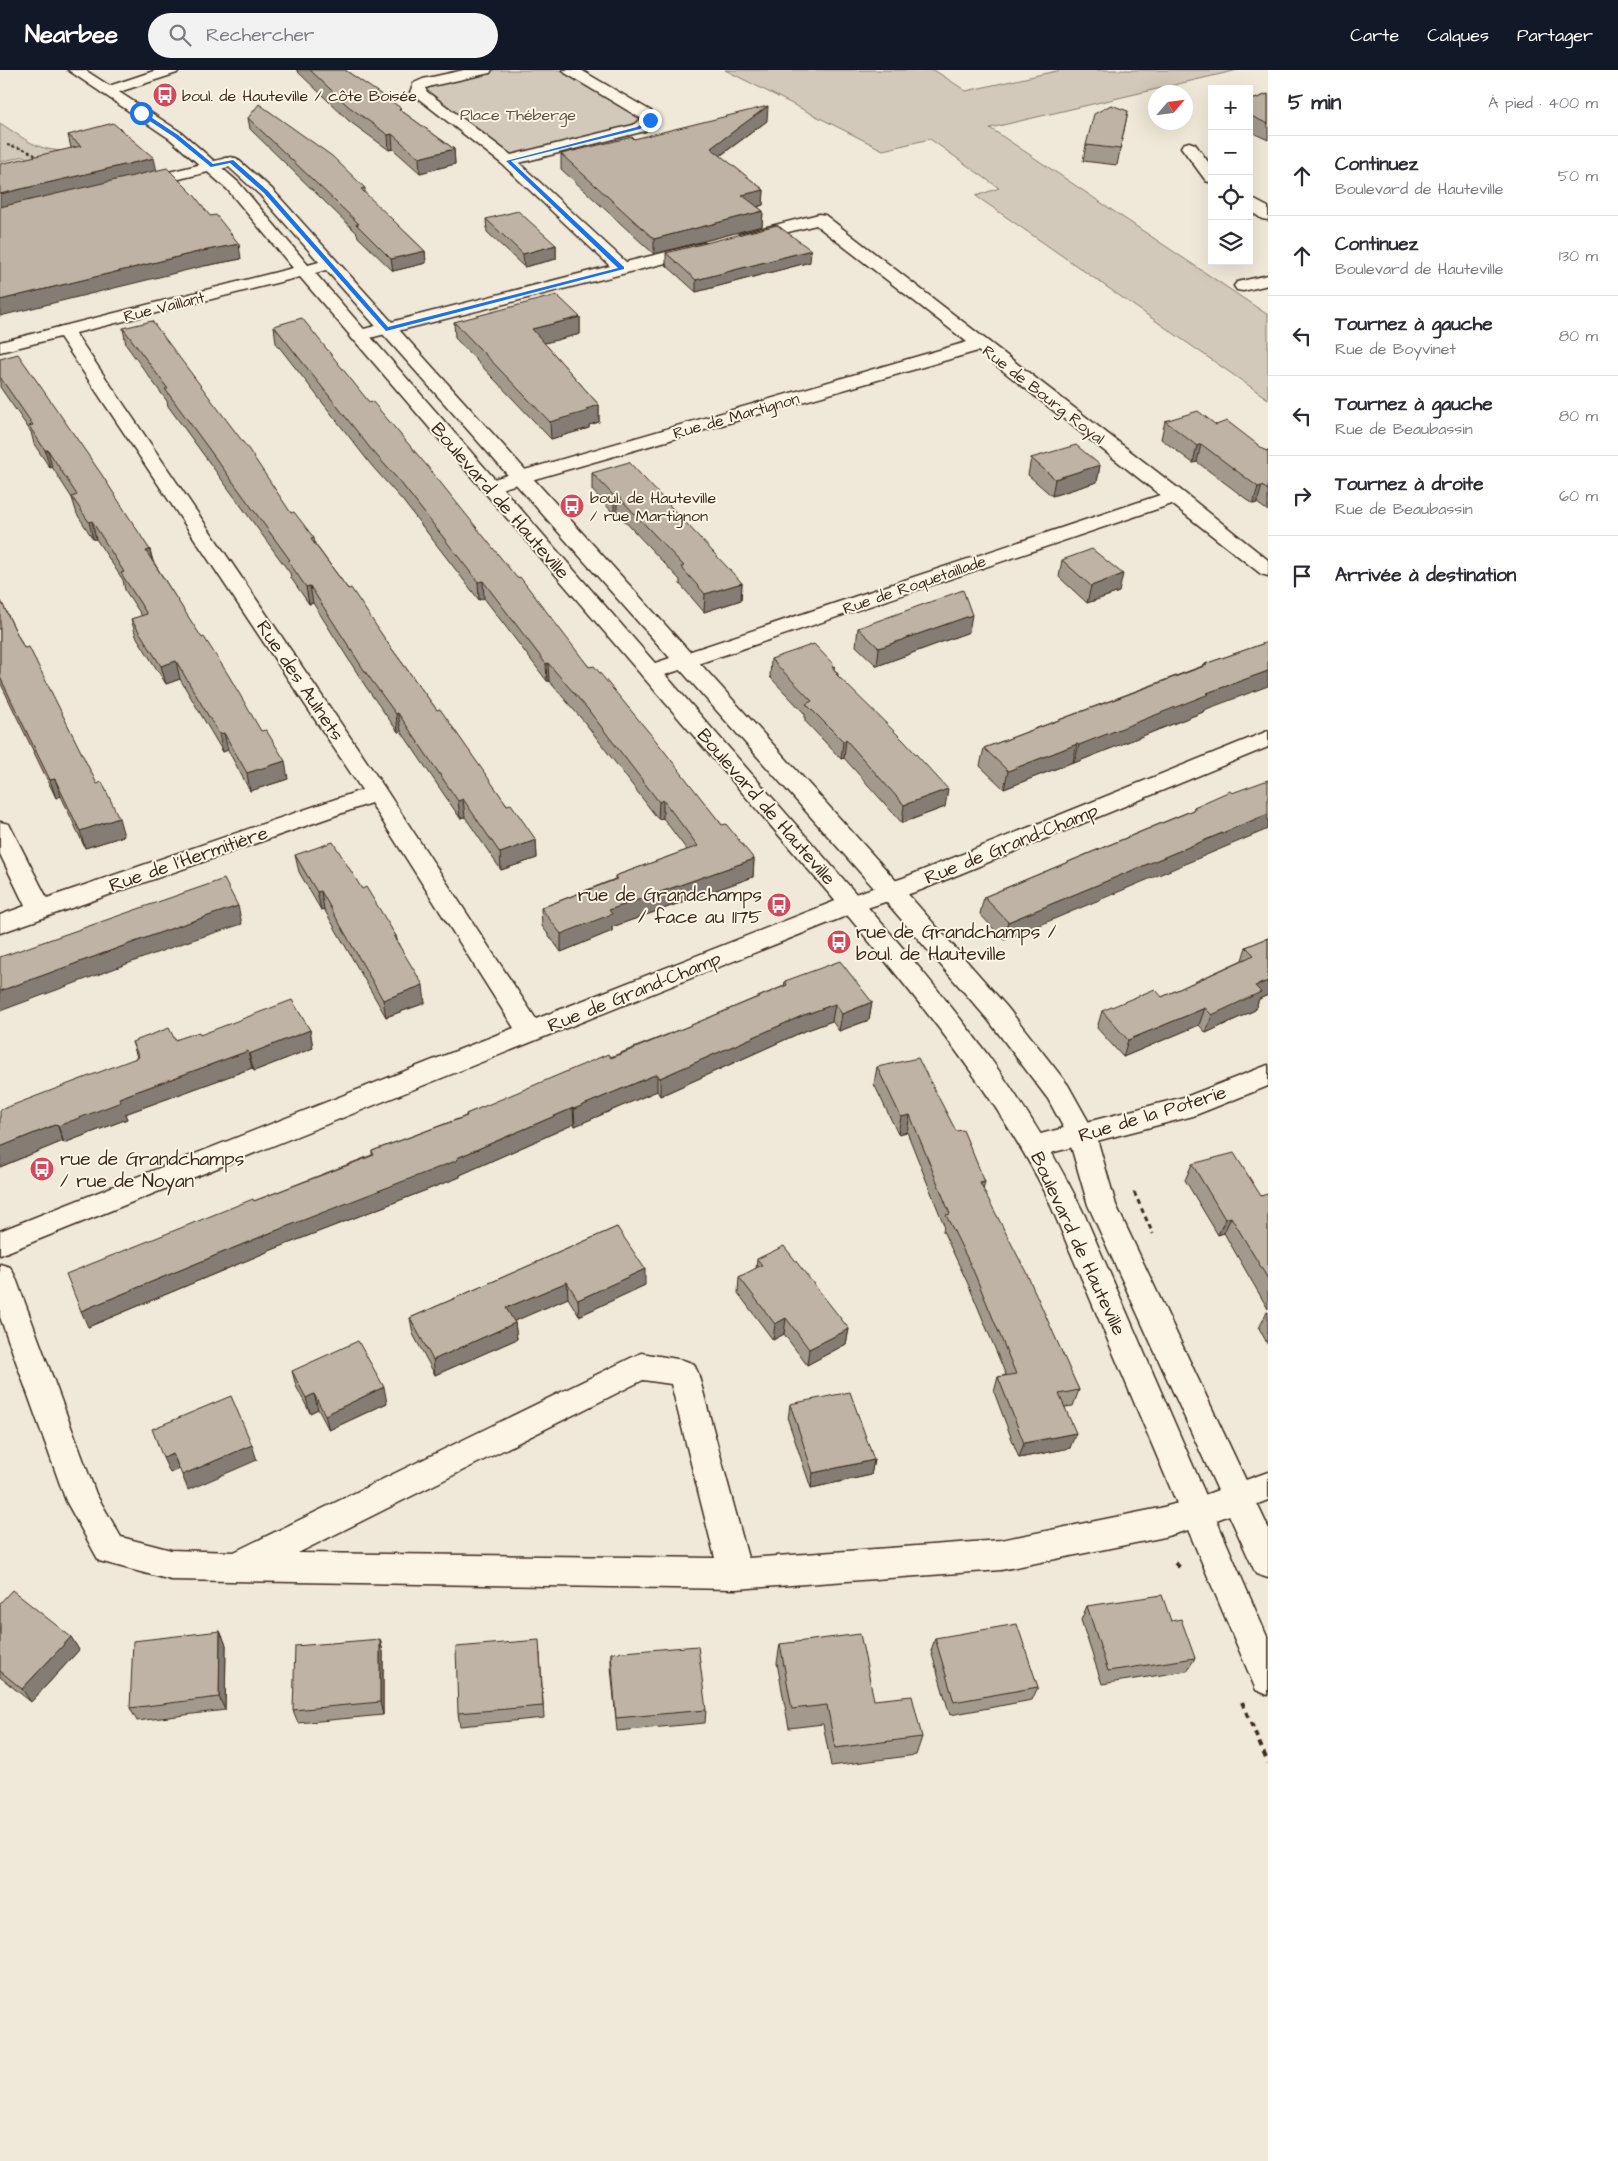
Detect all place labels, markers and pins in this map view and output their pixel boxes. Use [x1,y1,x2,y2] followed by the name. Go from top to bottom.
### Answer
[152,82,178,108] bus stop icon: boul. de Hauteville / côte Boisée
[182,85,417,107] place label: boul. de Hauteville / côte Boisée
[590,487,716,528] place label: boul. de Hauteville / rue Martignon
[559,493,585,519] bus stop icon: boul. de Hauteville / rue Martignon
[578,882,763,931] place label: rue de Grandchamps / face au 1175
[766,892,792,918] bus stop icon: rue de Grandchamps / face au 1175
[856,919,1057,968] place label: rue de Grandchamps / boul. de Hauteville
[826,929,852,955] bus stop icon: rue de Grandchamps / boul. de Hauteville
[60,1146,244,1196] place label: rue de Grandchamps / rue de Noyan
[29,1156,55,1182] bus stop icon: rue de Grandchamps / rue de Noyan

